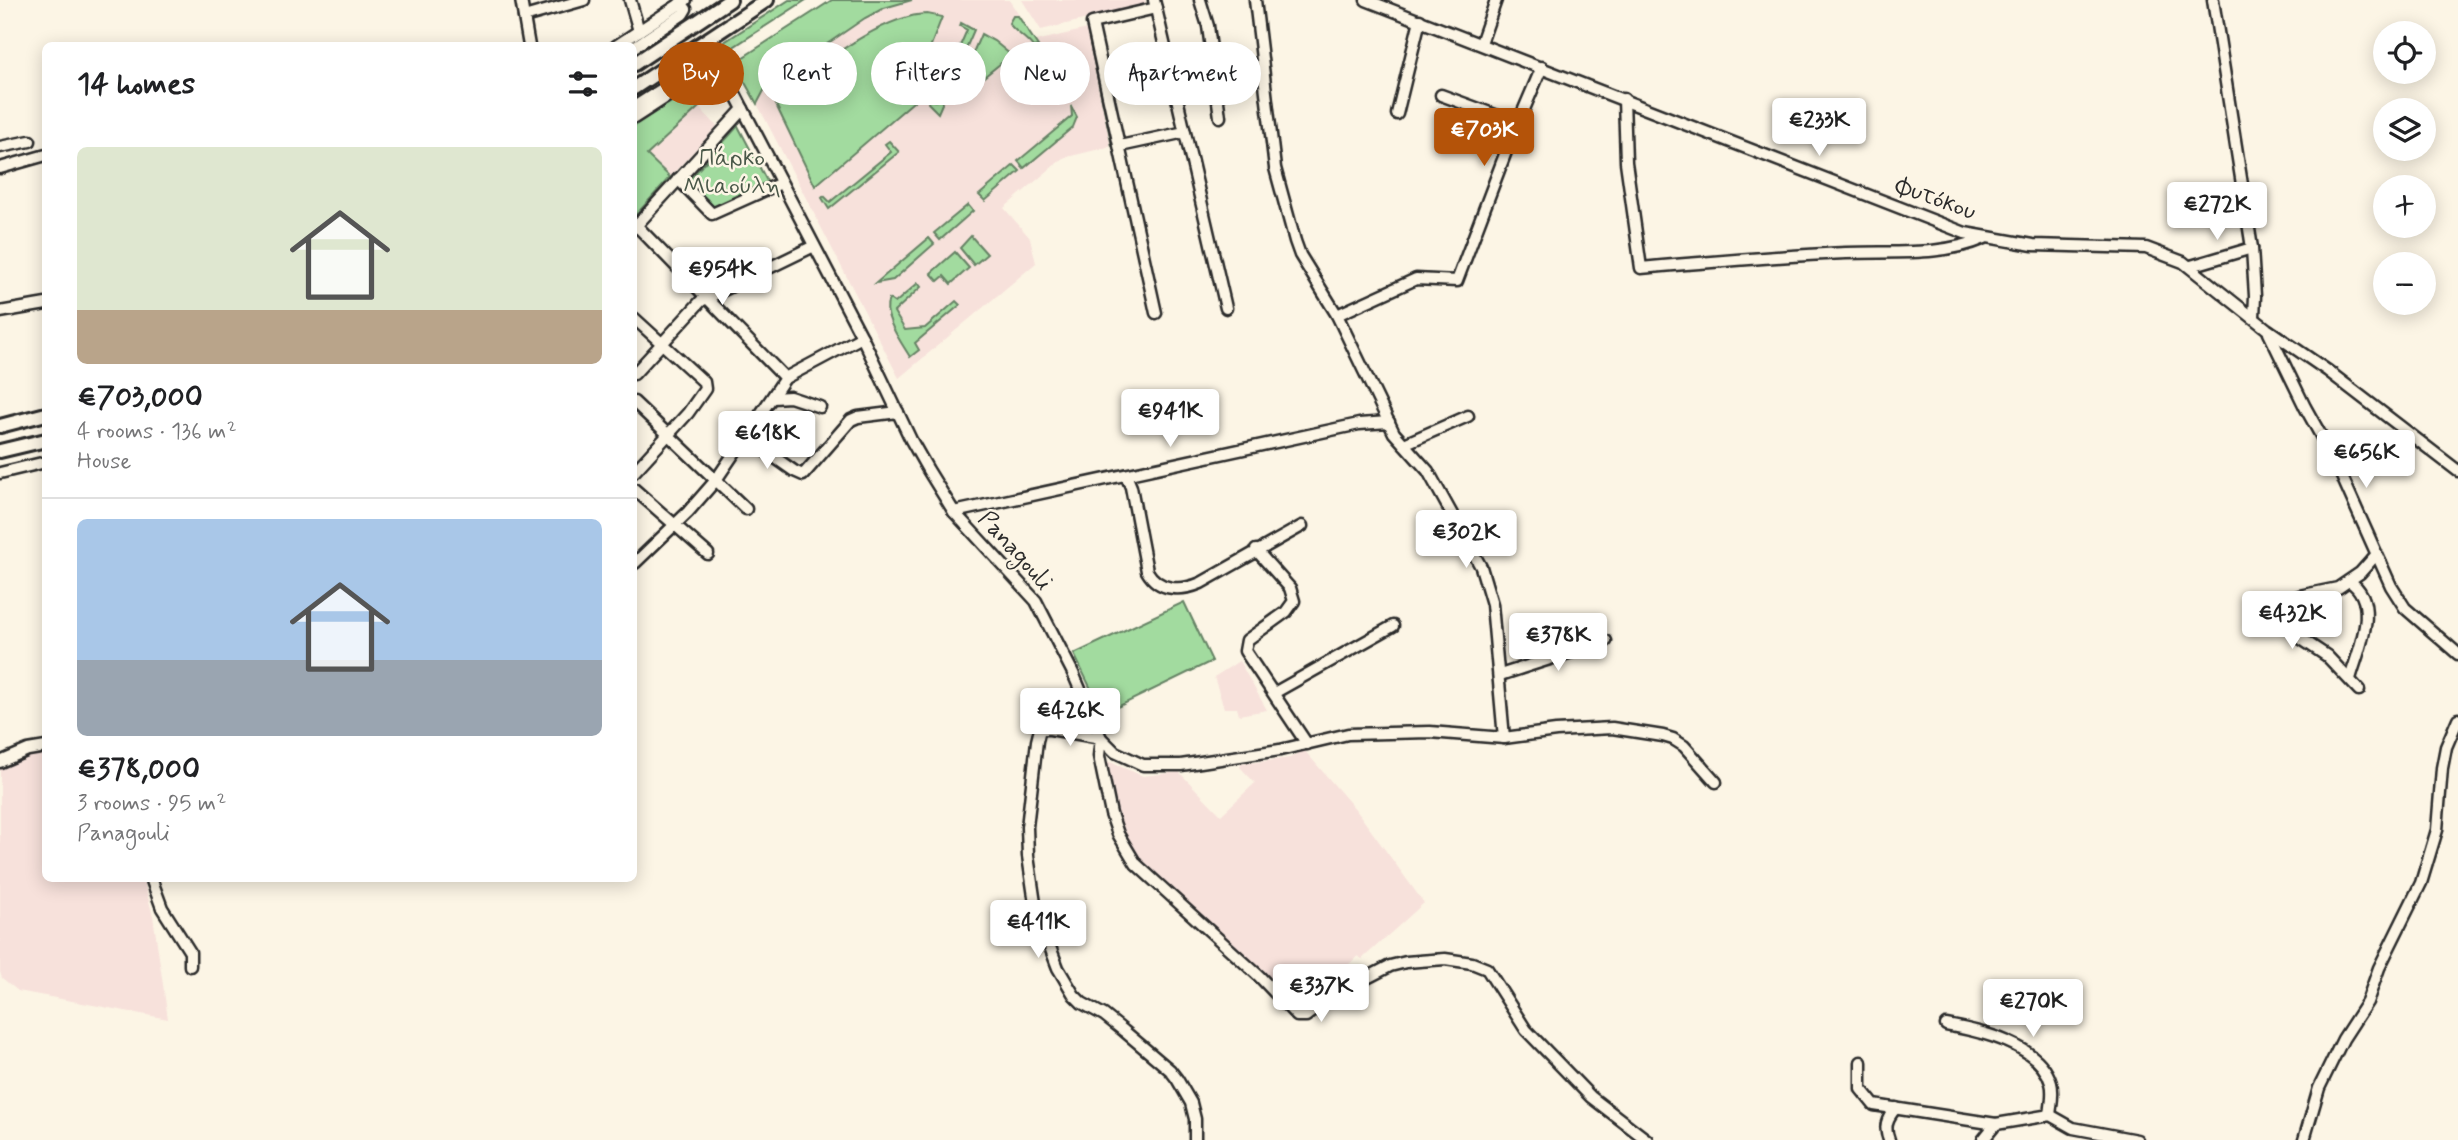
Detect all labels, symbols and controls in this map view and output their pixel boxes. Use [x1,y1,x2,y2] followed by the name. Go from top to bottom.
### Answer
[2373,21,2436,315] map controls
[2373,21,2436,84] button: locate
[658,42,744,105] chip: Buy
[758,42,857,105] chip: Rent
[871,42,986,105] chip: Filters
[1000,42,1090,105] chip: New
[1104,42,1261,105] chip: Apartment
[77,65,195,104] text: 14 homes
[564,65,602,103] icon: filters
[2373,98,2436,161] button: layers
[1770,99,1868,158] pin: €233K
[1788,106,1850,136] text: €233K
[1435,108,1533,168] pin: €703K
[1450,116,1518,146] text: €703K
[683,143,781,202] park label: Πάρκο Μιαούλη
[1890,170,1980,228] street label: Φυτόκου
[2373,175,2436,238] button: +
[2168,182,2266,242] pin: €272K
[2183,190,2251,220] text: €272K
[277,192,403,318] icon: home
[673,247,771,307] pin: €954K
[2373,252,2436,315] button: −
[688,255,756,285] text: €954K
[77,378,203,417] text: €703,000
[1121,390,1219,449] pin: €941K
[1137,397,1203,427] text: €941K
[718,412,816,471] pin: €618K
[77,417,237,447] text: 4 rooms · 136 m²
[734,419,800,449] text: €618K
[2317,430,2415,490] pin: €656K
[2333,438,2399,468] text: €656K
[77,447,131,477] text: House
[969,505,1059,599] street label: Panagouli
[1417,510,1515,570] pin: €302K
[1432,518,1500,548] text: €302K
[277,564,403,690] icon: home
[2243,592,2341,651] pin: €432K
[2258,599,2326,629] text: €432K
[1509,614,1607,673] pin: €378K
[1525,621,1591,651] text: €378K
[1021,688,1119,748] pin: €426K
[1036,696,1104,726] text: €426K
[77,750,200,789] text: €378,000
[77,789,226,819] text: 3 rooms · 95 m²
[77,819,170,849] text: Panagouli
[989,900,1087,960] pin: €411K
[1006,908,1070,938] text: €411K
[1272,964,1370,1024] pin: €337K
[1289,972,1353,1002] text: €337K
[1984,979,2082,1039] pin: €270K
[1999,987,2067,1017] text: €270K

